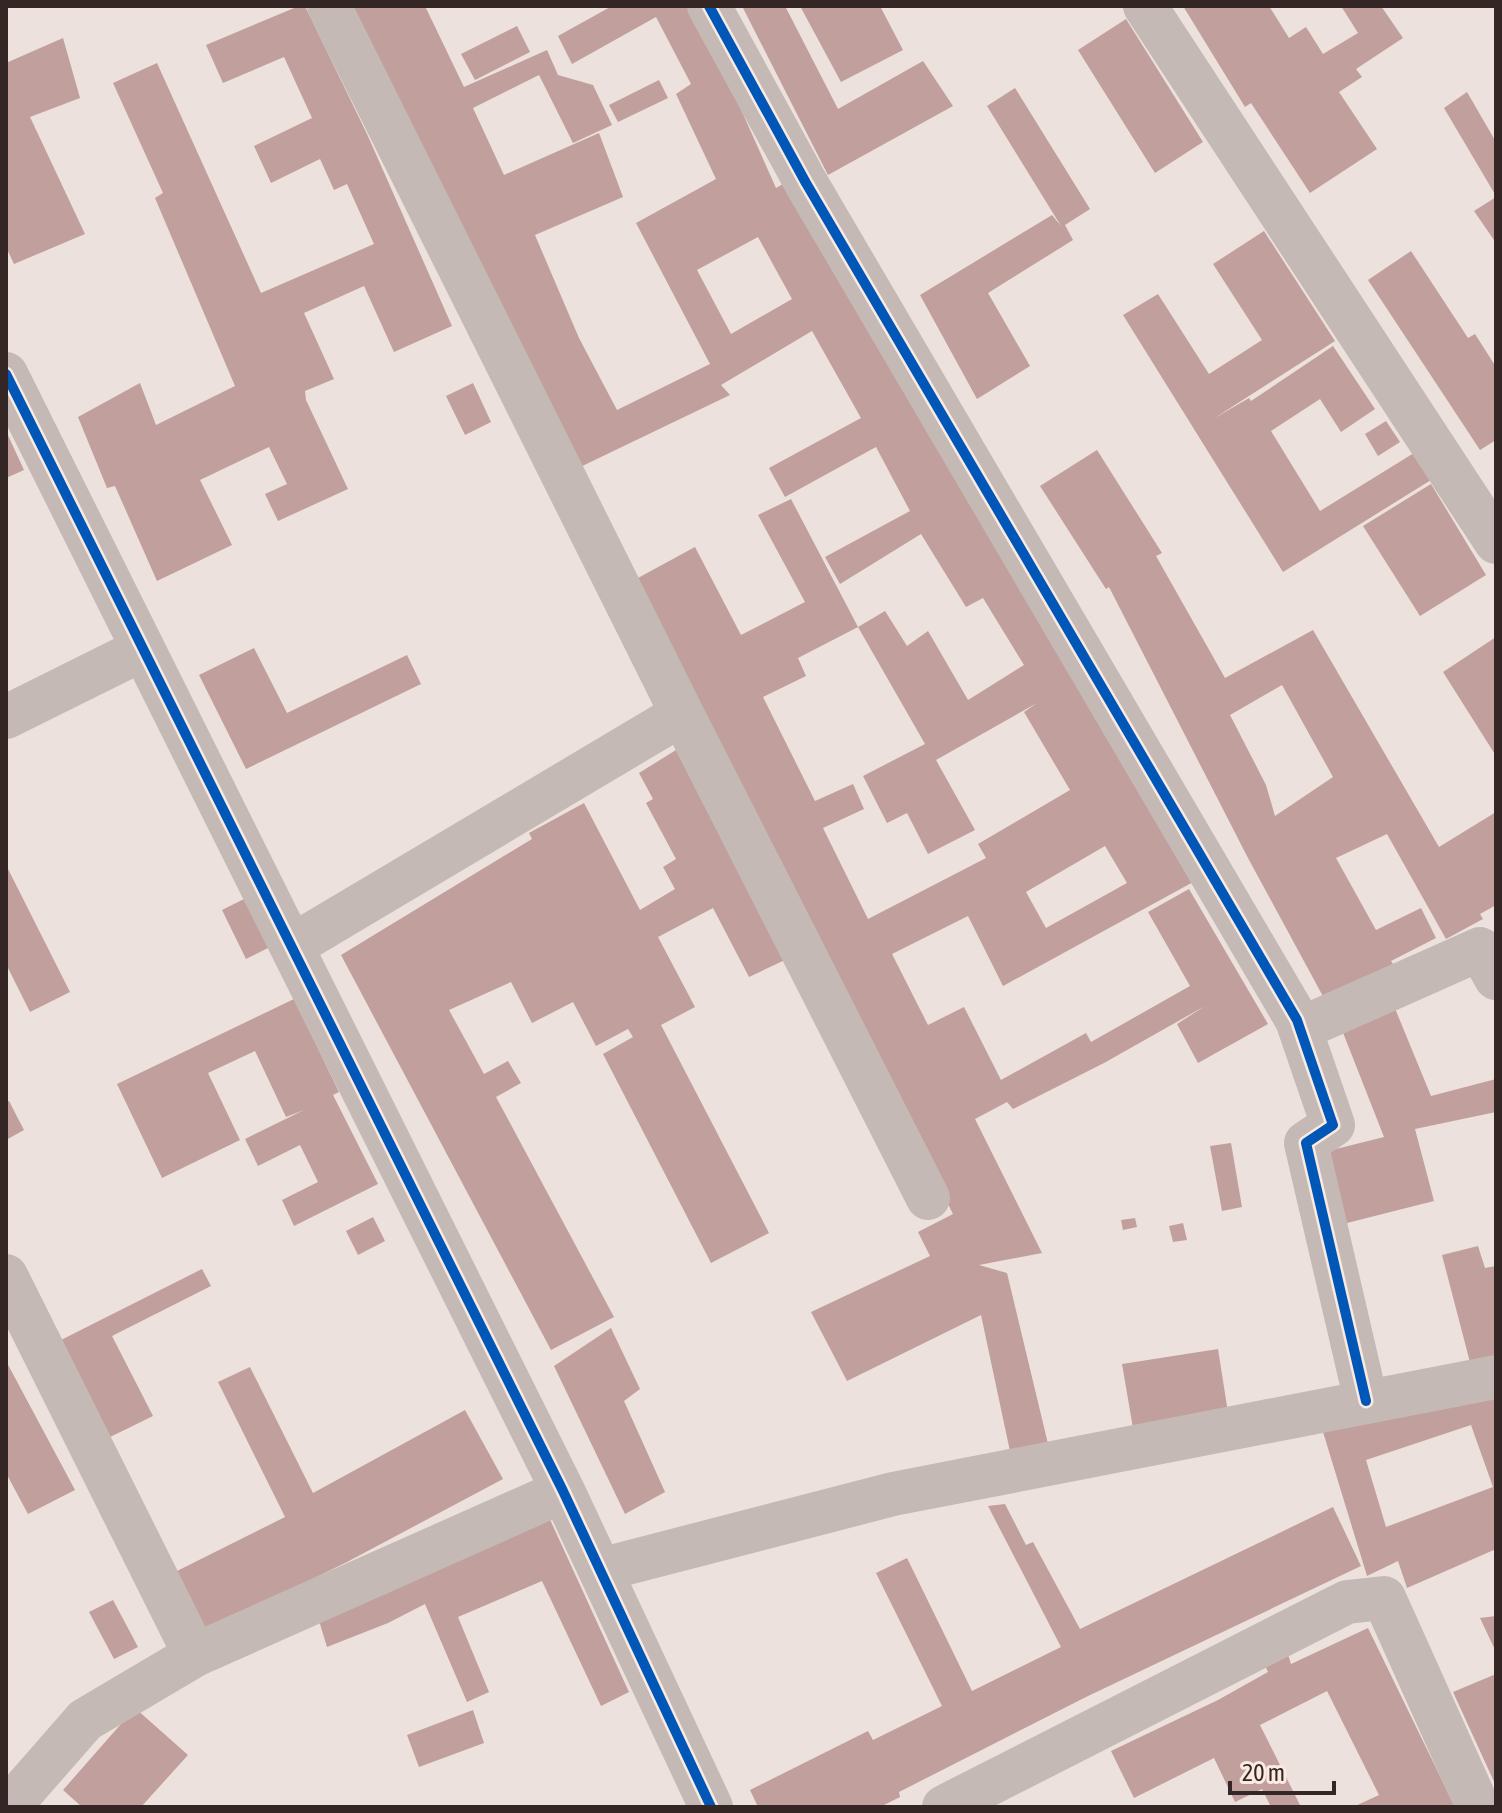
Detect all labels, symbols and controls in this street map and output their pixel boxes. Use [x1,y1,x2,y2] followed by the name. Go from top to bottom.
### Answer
[1230,1745,1334,1795] scale bar
[1242,1759,1285,1786] text: 20 m

